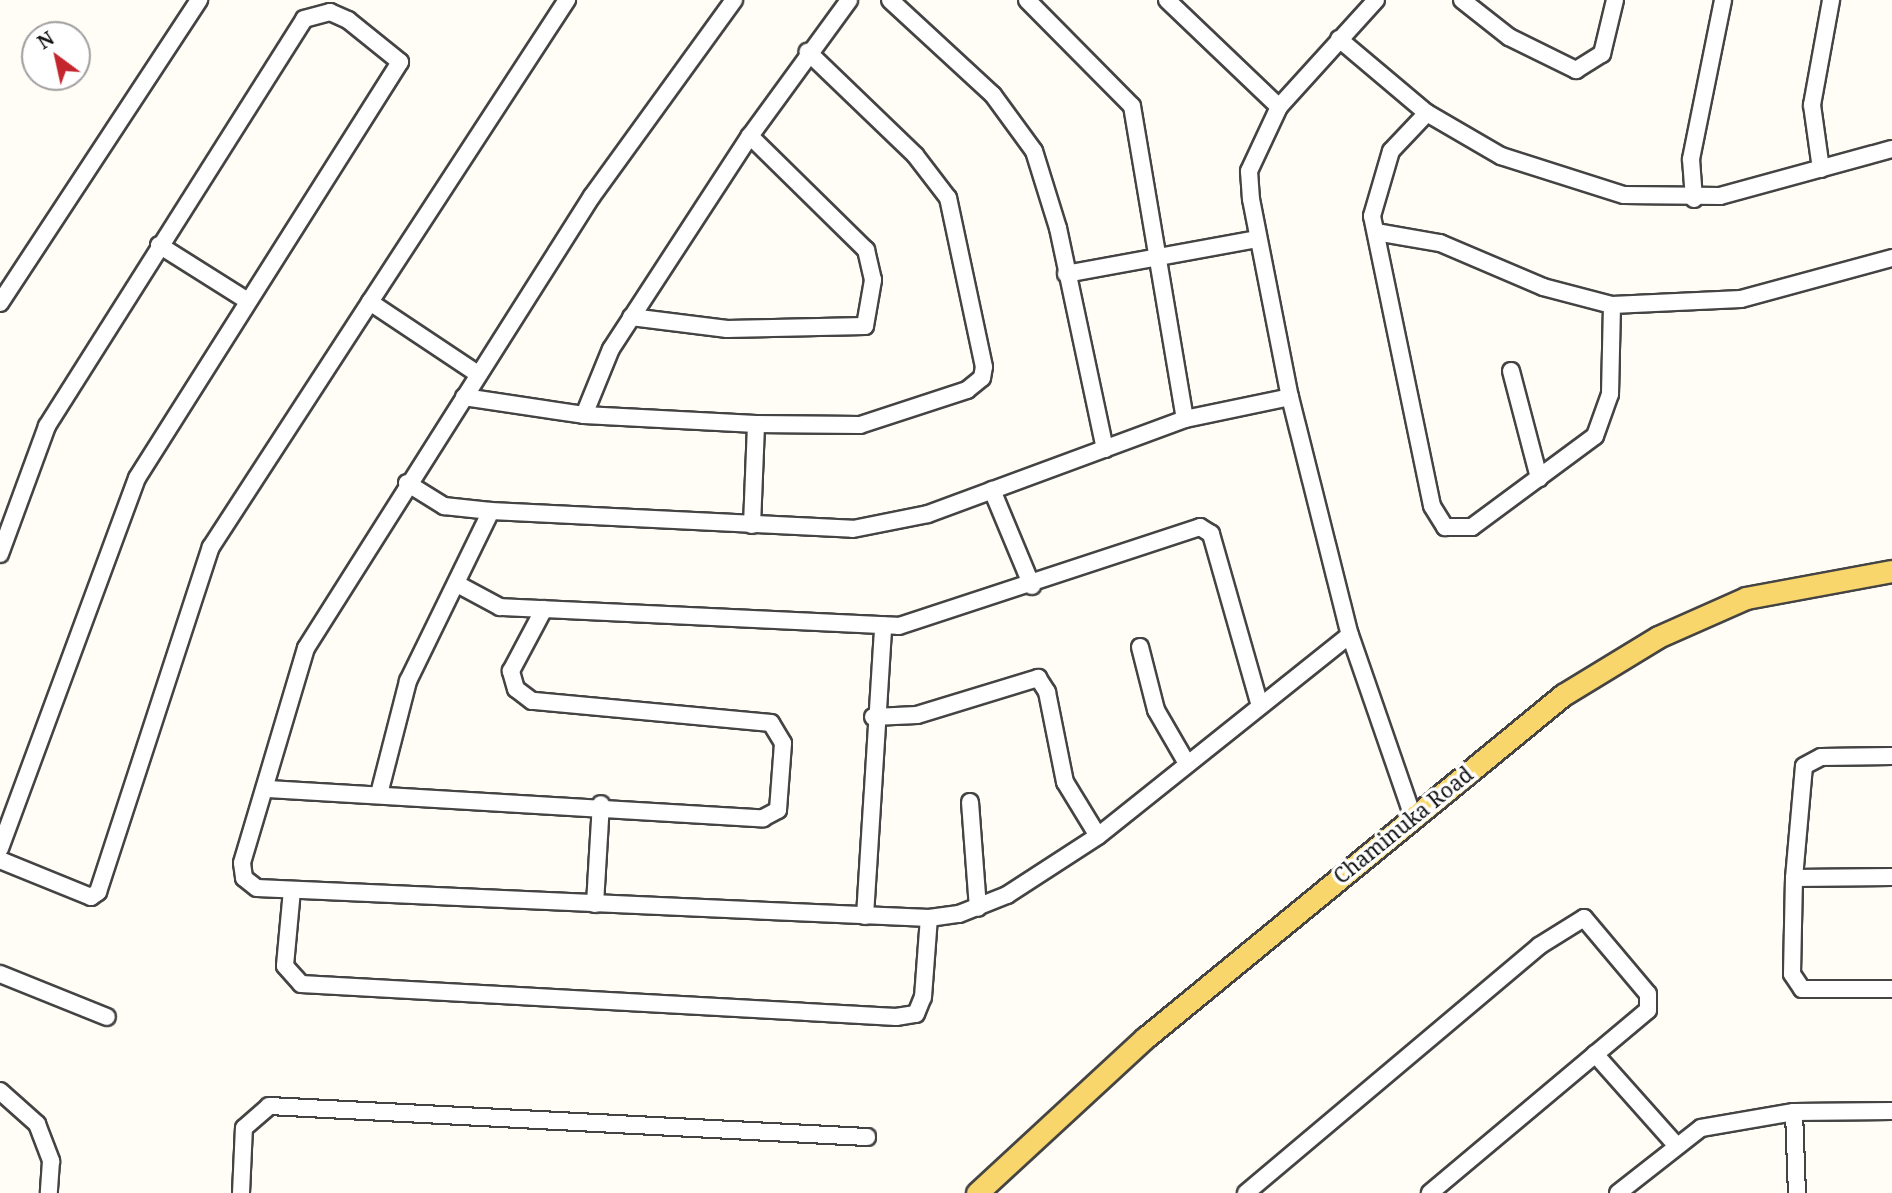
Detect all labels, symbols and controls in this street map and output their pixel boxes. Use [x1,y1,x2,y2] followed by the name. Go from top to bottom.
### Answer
[21,21,91,91] north arrow
[32,25,59,55] text: N
[1328,761,1478,889] street label: Chaminuka Road

